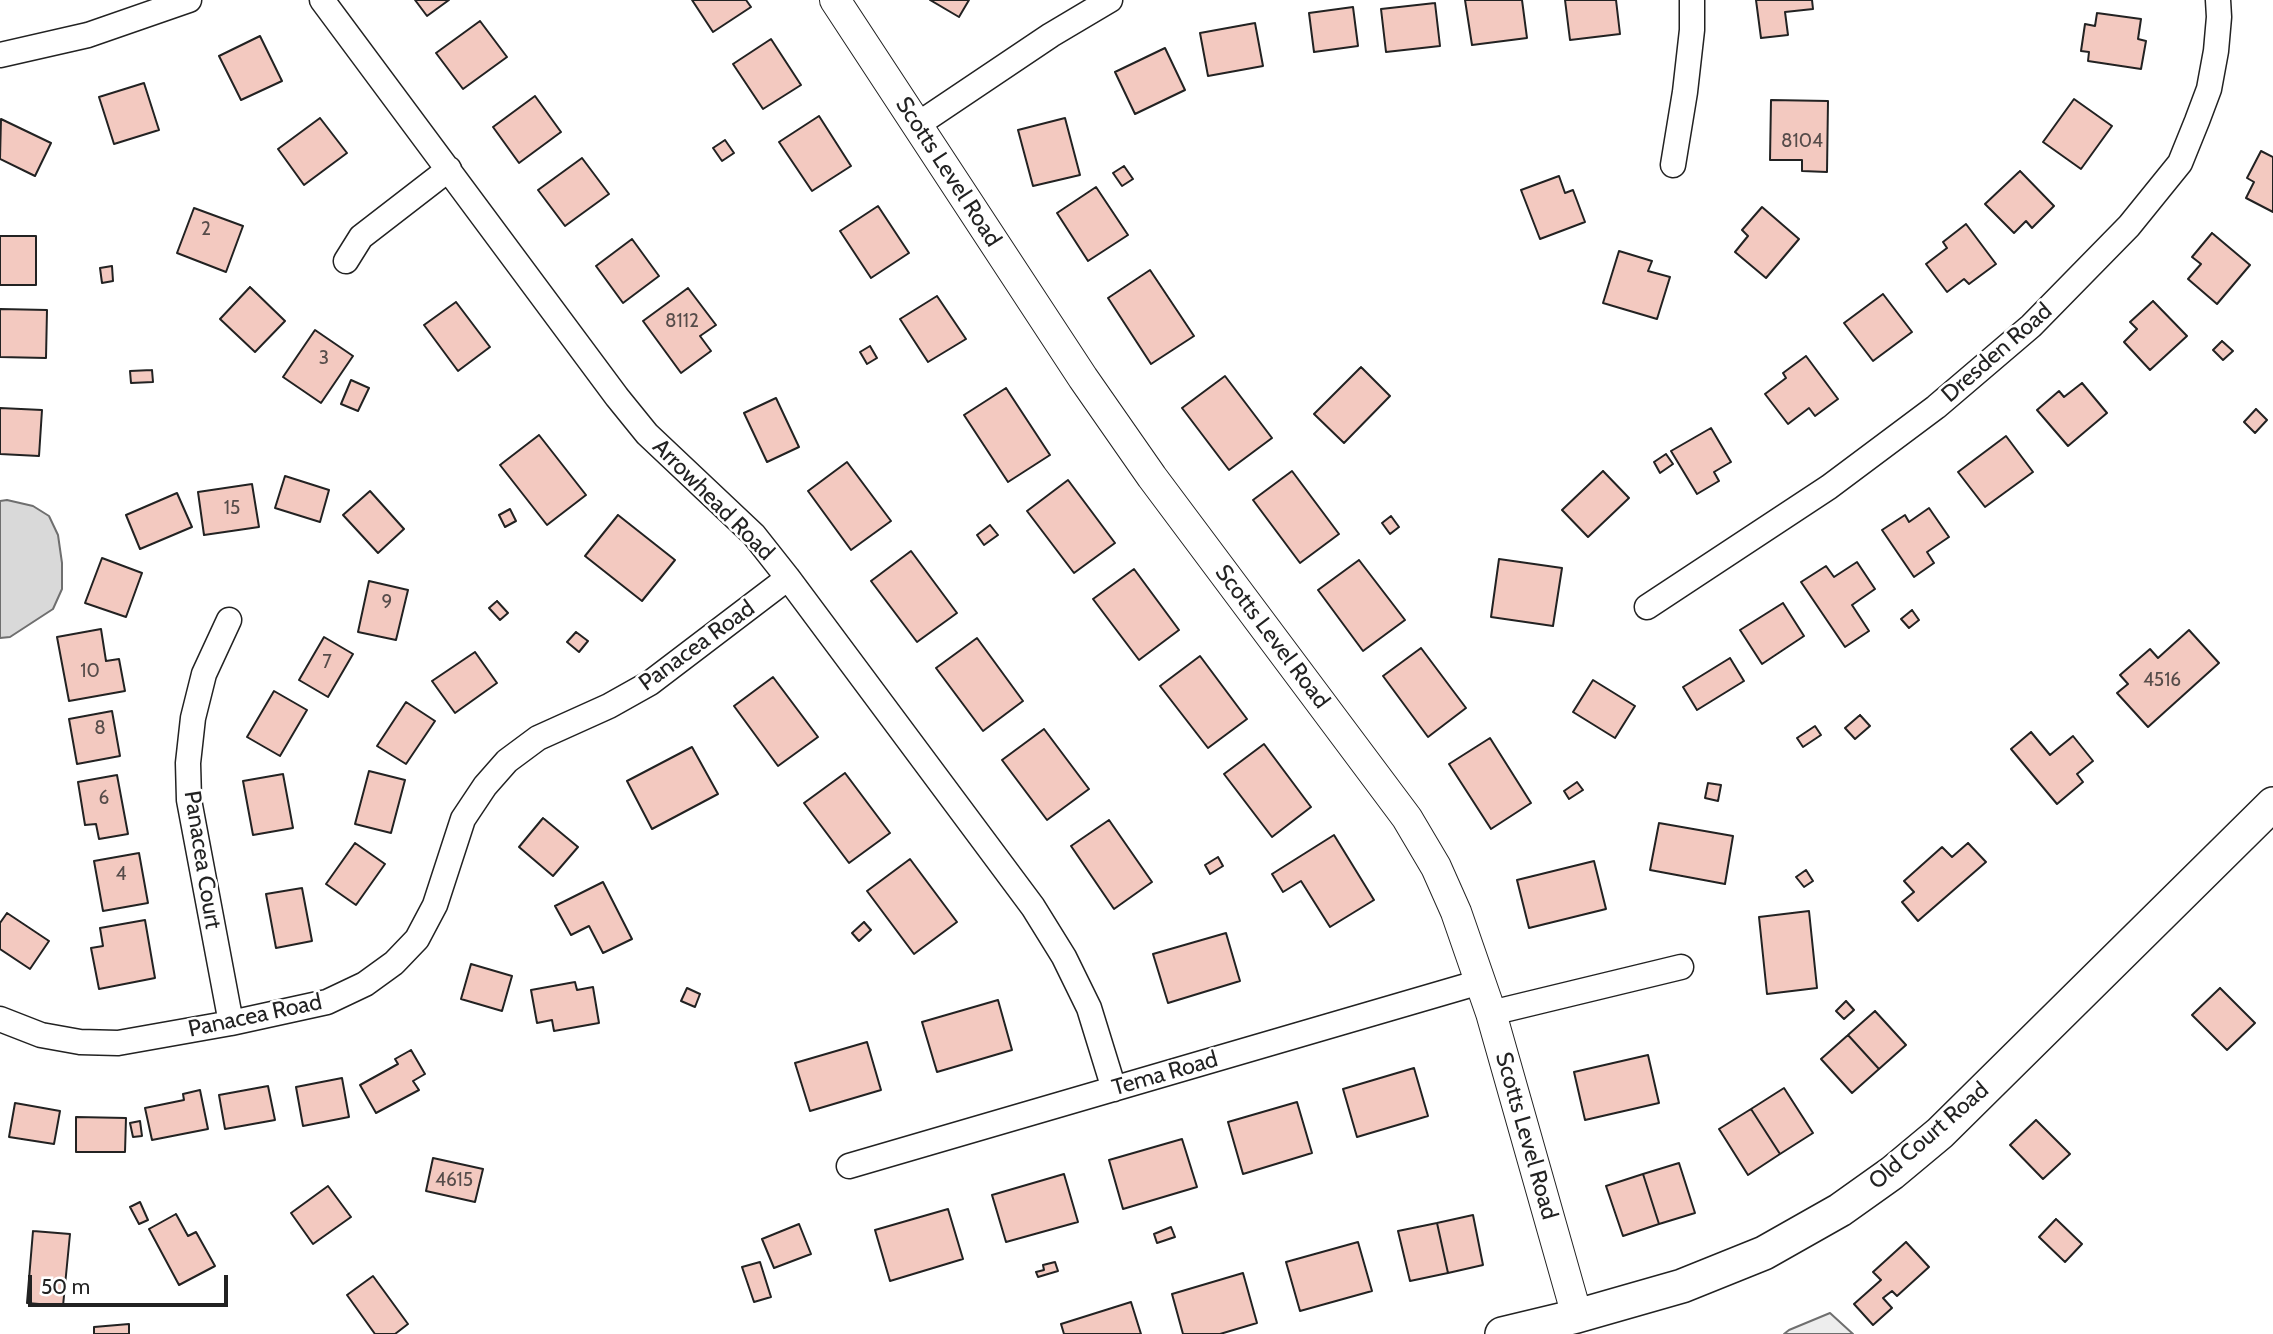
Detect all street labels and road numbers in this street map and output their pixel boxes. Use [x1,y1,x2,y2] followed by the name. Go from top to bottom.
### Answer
[889,92,1007,252] street label: Scotts Level Road
[1936,298,2058,408] street label: Dresden Road
[646,433,780,567] street label: Arrowhead Road
[1209,560,1335,714] street label: Scotts Level Road
[634,595,760,697] street label: Panacea Road
[177,789,227,931] street label: Panacea Court
[186,988,324,1044] street label: Panacea Road
[1109,1046,1221,1102] street label: Tema Road
[1489,1049,1563,1223] street label: Scotts Level Road
[1864,1077,1994,1195] street label: Old Court Road

